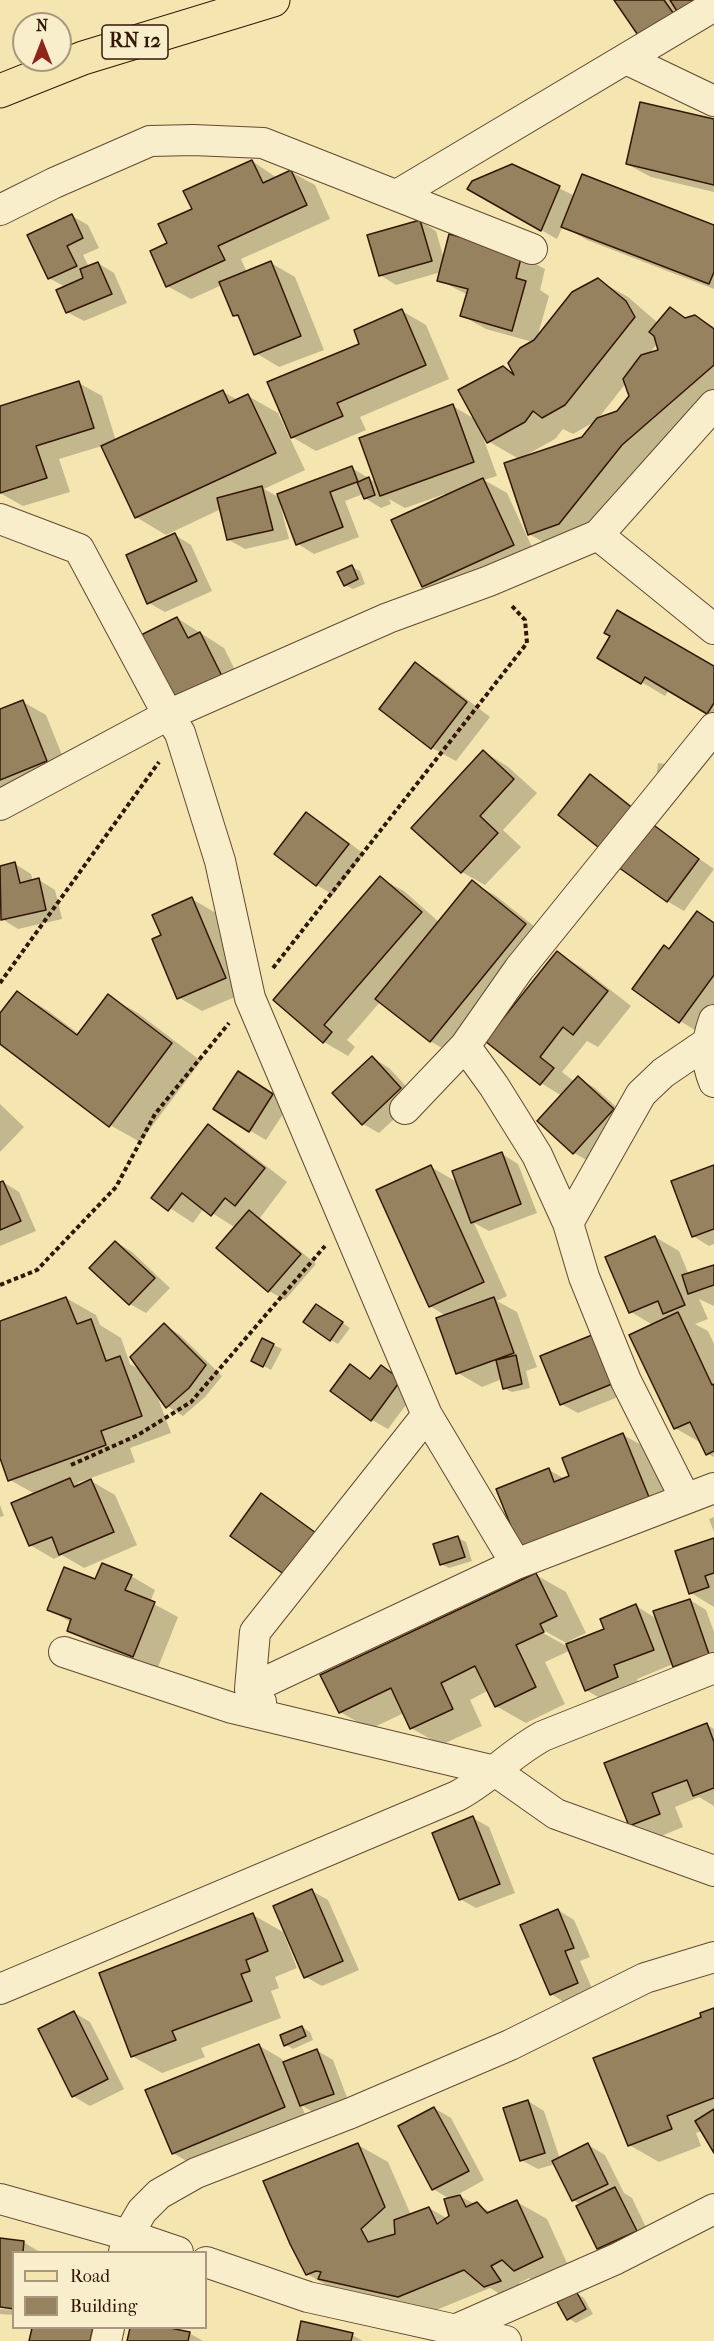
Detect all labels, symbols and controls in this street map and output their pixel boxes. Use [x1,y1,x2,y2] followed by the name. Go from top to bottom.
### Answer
[12,12,72,72] north arrow
[36,16,48,35] text: N
[102,25,168,59] road number: RN 12
[12,2251,207,2329] legend
[70,2266,110,2287] text: Road
[70,2296,137,2317] text: Building

